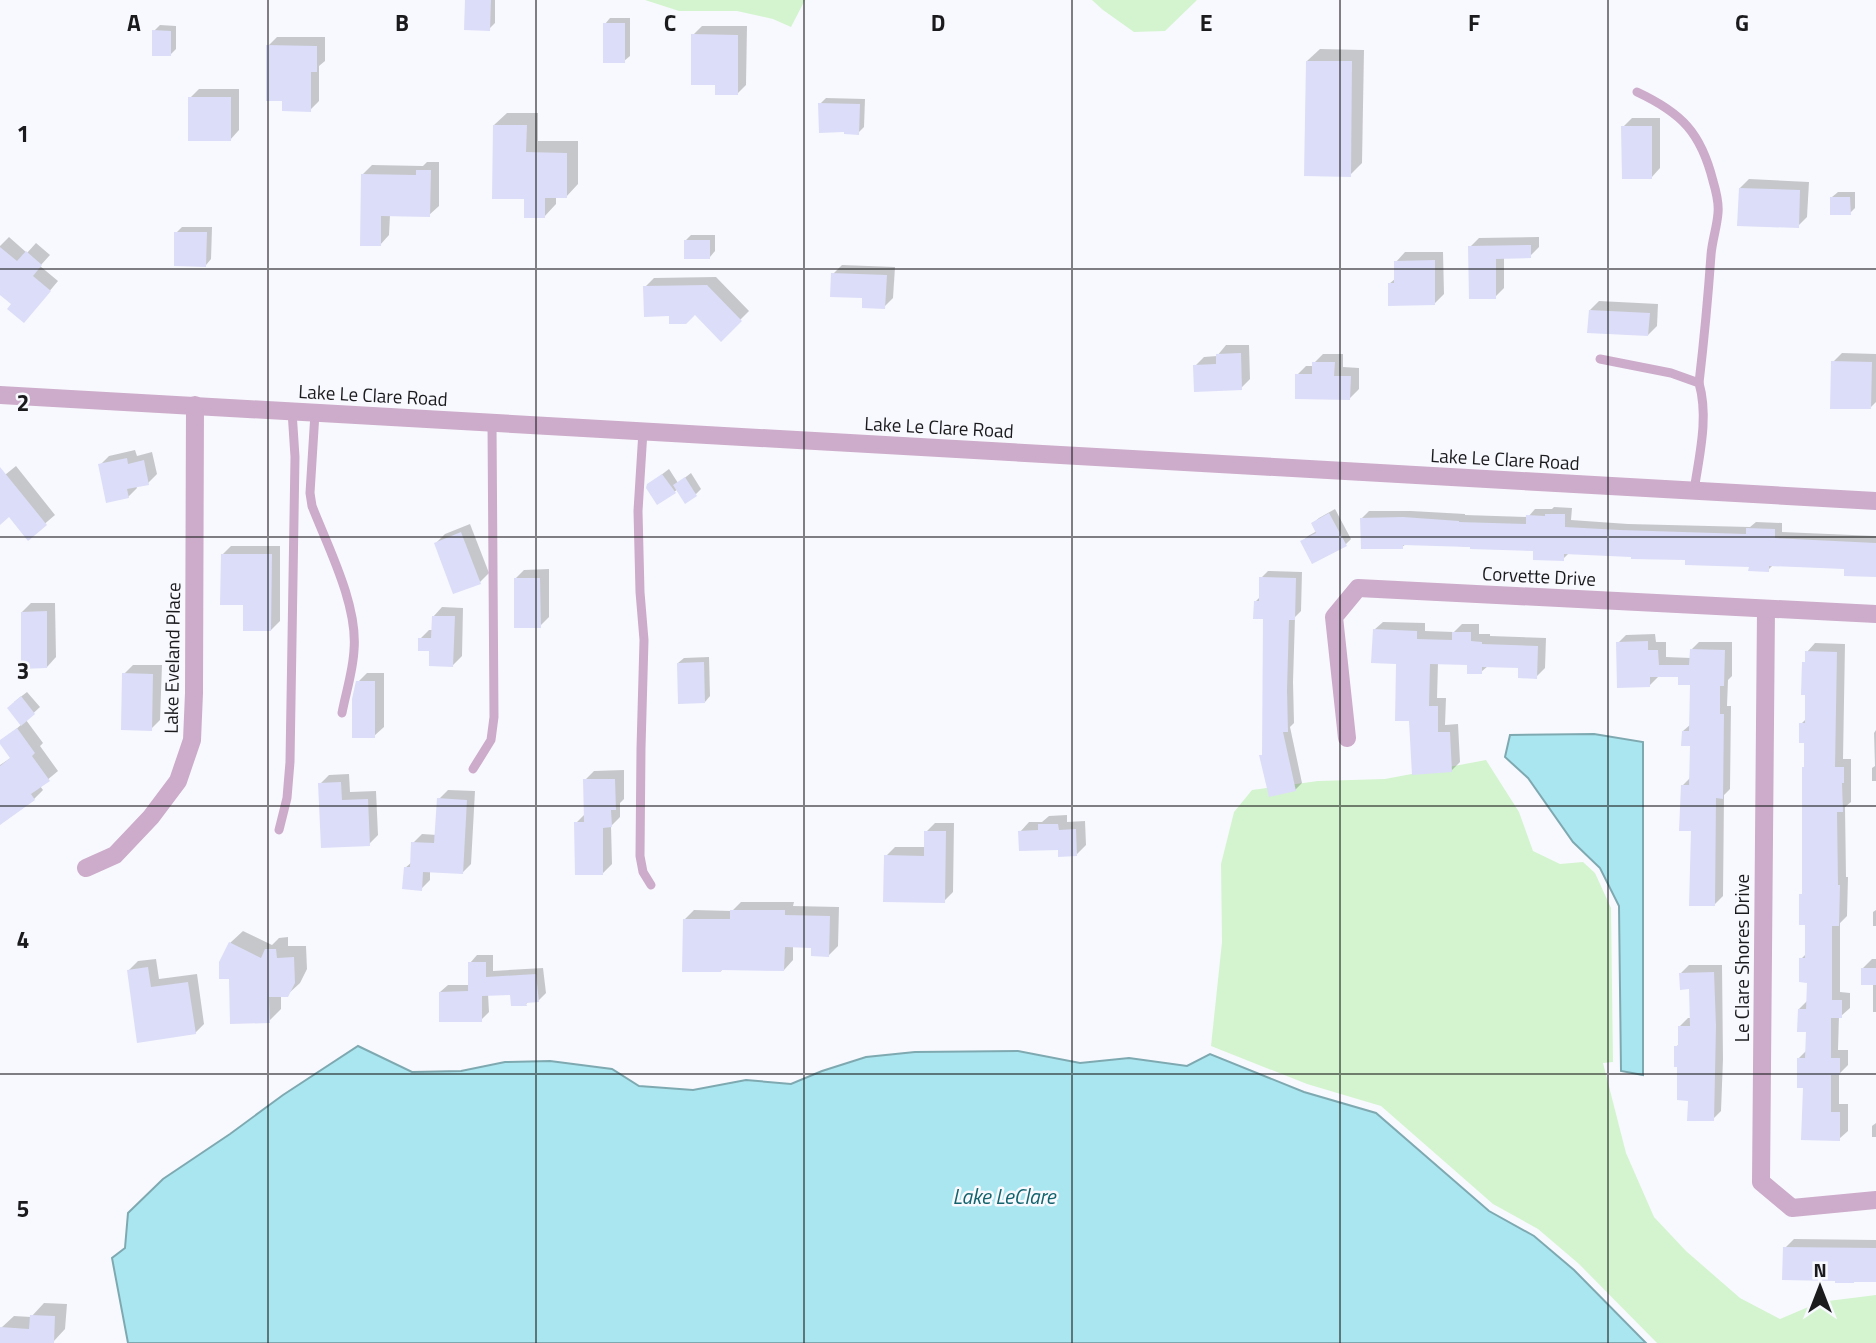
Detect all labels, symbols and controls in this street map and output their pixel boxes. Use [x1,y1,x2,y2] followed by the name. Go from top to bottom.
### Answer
[127,5,141,40] text: A
[395,5,409,40] text: B
[664,5,676,40] text: C
[931,5,945,40] text: D
[1200,5,1212,40] text: E
[1468,5,1480,40] text: F
[1735,5,1749,40] text: G
[17,116,29,151] text: 1
[298,376,448,413] street label: Lake Le Clare Road
[17,385,29,420] text: 2
[864,408,1014,445] street label: Lake Le Clare Road
[1430,440,1580,477] street label: Lake Le Clare Road
[1481,558,1597,593] street label: Corvette Drive
[156,582,187,734] street label: Lake Eveland Place
[17,653,29,688] text: 3
[1727,874,1756,1042] street label: Le Clare Shores Drive
[17,922,29,957] text: 4
[953,1180,1057,1212] water label: Lake LeClare
[17,1191,29,1226] text: 5
[1785,1252,1855,1322] north arrow
[1813,1255,1827,1284] text: N

